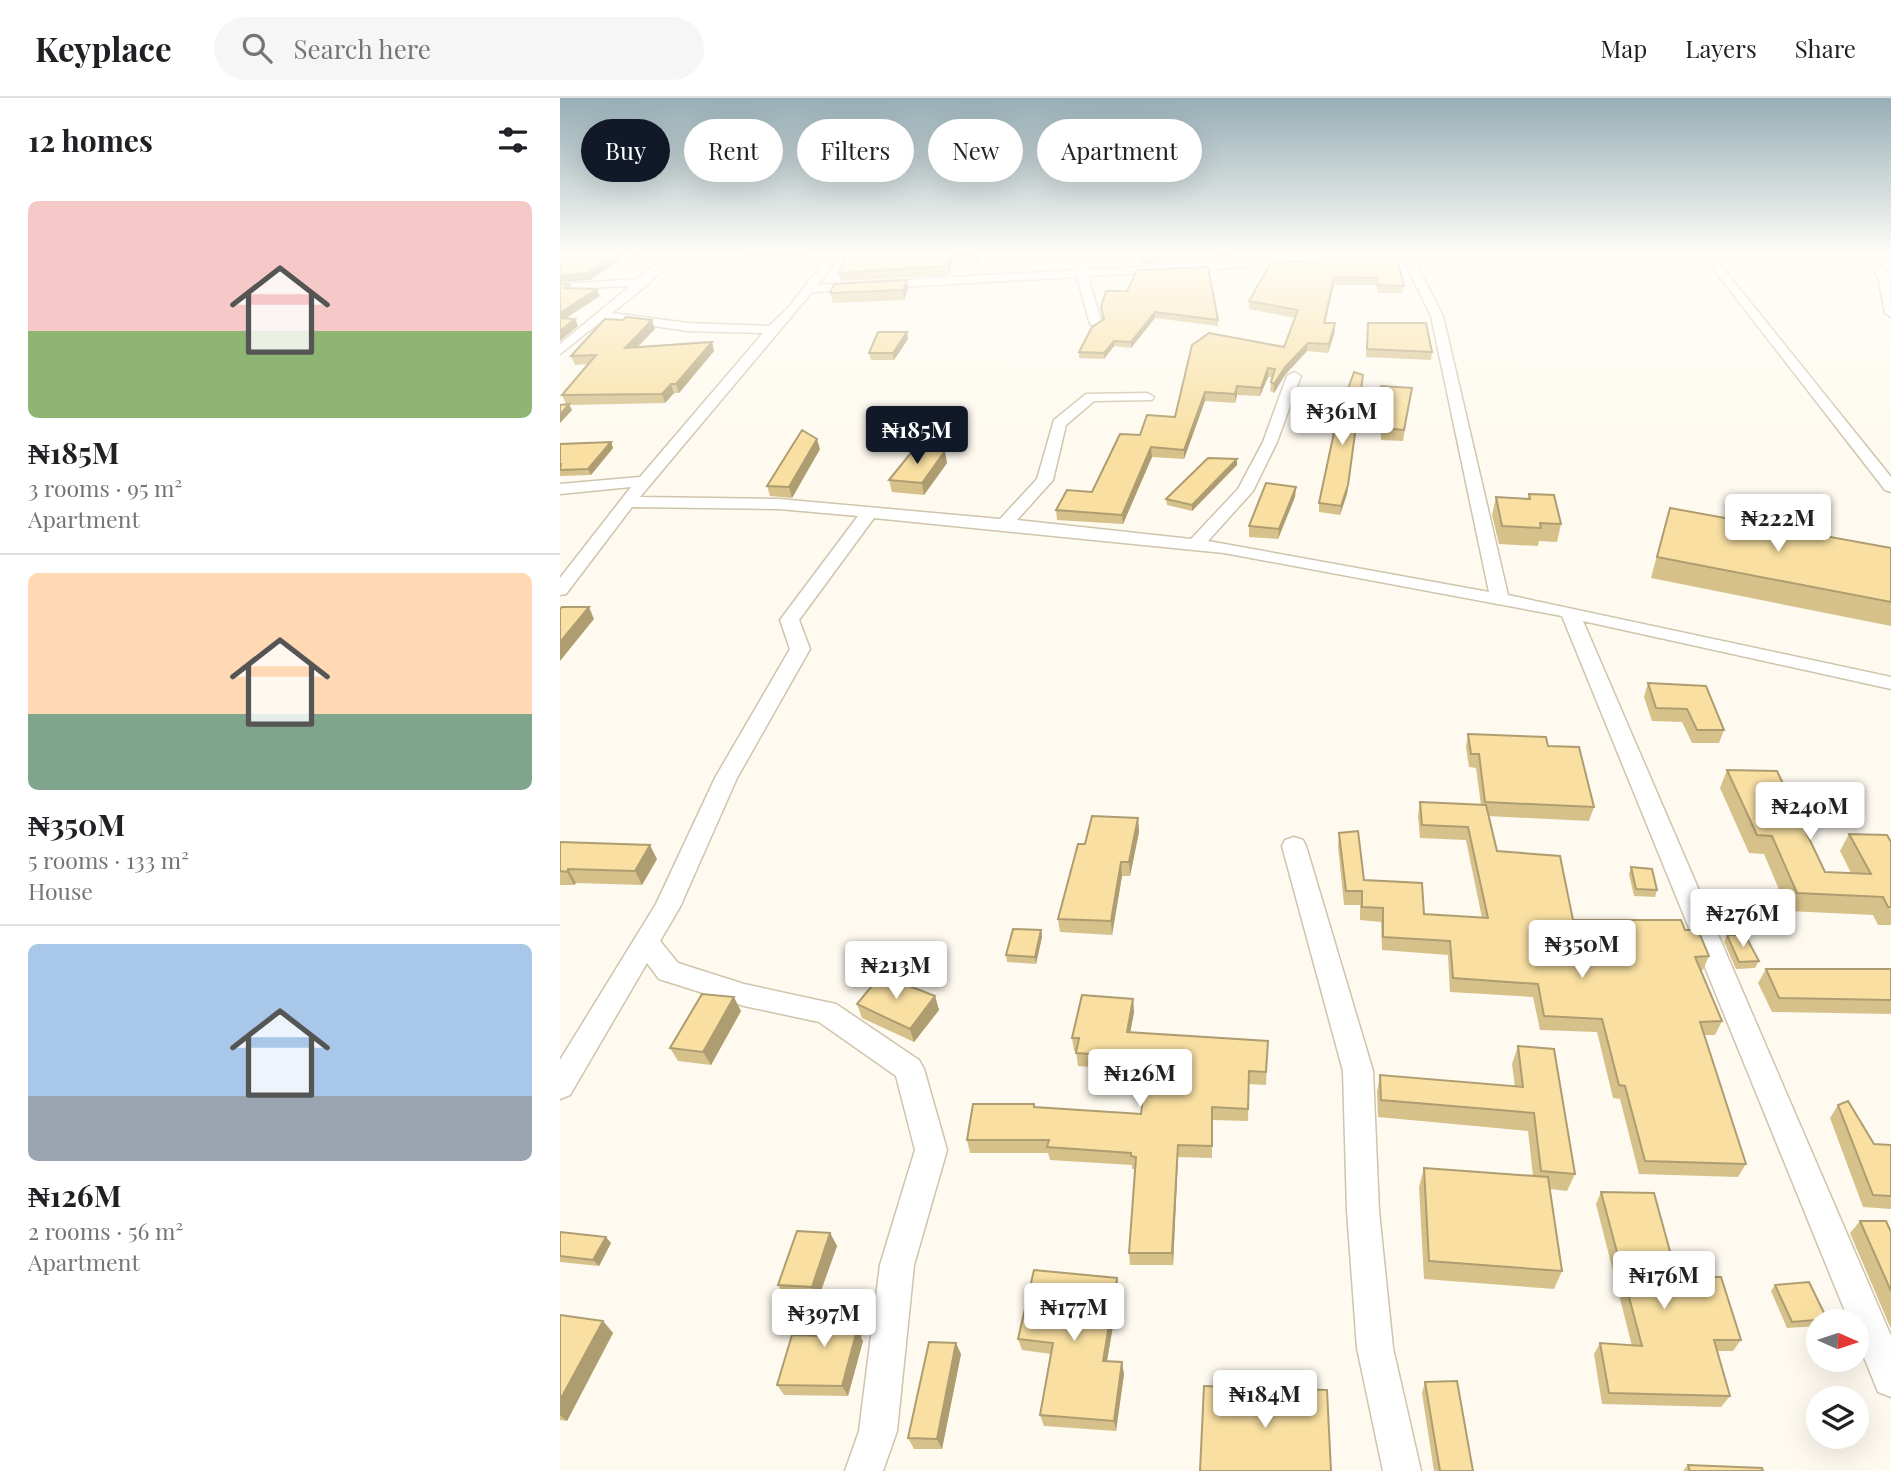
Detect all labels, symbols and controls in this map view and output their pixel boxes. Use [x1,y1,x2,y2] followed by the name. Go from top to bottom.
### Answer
[214,17,704,80] search box
[35,26,172,70] text: Keyplace
[238,29,276,67] icon: search
[294,31,431,66] text: Search here
[1601,32,1647,64] text: Map
[1685,32,1757,64] text: Layers
[1795,32,1856,64] text: Share
[581,119,670,182] chip: Buy
[684,119,783,182] chip: Rent
[797,119,914,182] chip: Filters
[928,119,1023,182] chip: New
[1037,119,1202,182] chip: Apartment
[28,120,153,160] text: 12 homes
[494,121,532,159] icon: filters
[217,247,343,373] icon: home
[1293,388,1391,447] pin: ₦361M
[1307,394,1377,425] text: ₦361M
[868,406,966,466] pin: ₦185M
[882,413,952,444] text: ₦185M
[28,432,120,472] text: ₦185M
[28,472,182,503] text: 3 rooms · 95 m²
[1729,494,1827,554] pin: ₦222M
[1741,501,1815,532] text: ₦222M
[28,503,140,534] text: Apartment
[217,619,343,745] icon: home
[1761,782,1859,842] pin: ₦240M
[1772,789,1848,820] text: ₦240M
[28,804,125,844] text: ₦350M
[28,844,189,875] text: 5 rooms · 133 m²
[28,875,93,906] text: House
[1694,890,1792,949] pin: ₦276M
[1706,896,1780,927] text: ₦276M
[1533,920,1631,980] pin: ₦350M
[1545,927,1619,958] text: ₦350M
[847,942,945,1001] pin: ₦213M
[861,948,931,979] text: ₦213M
[217,990,343,1116] icon: home
[1091,1049,1189,1109] pin: ₦126M
[1104,1056,1176,1087] text: ₦126M
[28,1175,122,1215] text: ₦126M
[28,1215,183,1246] text: 2 rooms · 56 m²
[28,1246,140,1277] text: Apartment
[1615,1252,1713,1311] pin: ₦176M
[1629,1258,1699,1289] text: ₦176M
[1025,1284,1123,1343] pin: ₦177M
[775,1290,873,1349] pin: ₦397M
[1040,1290,1108,1321] text: ₦177M
[788,1296,860,1327] text: ₦397M
[1806,1309,1869,1372] north arrow
[1806,1309,1869,1449] map controls
[1216,1370,1314,1430] pin: ₦184M
[1229,1377,1301,1408] text: ₦184M
[1806,1386,1869,1449] button: layers

